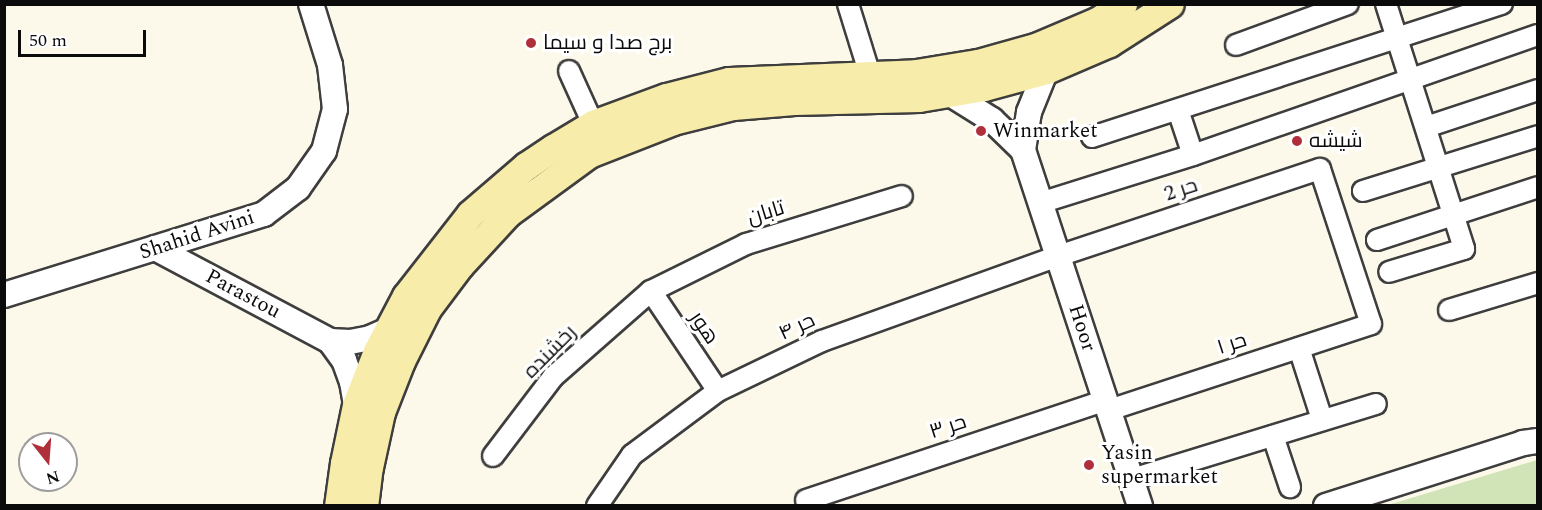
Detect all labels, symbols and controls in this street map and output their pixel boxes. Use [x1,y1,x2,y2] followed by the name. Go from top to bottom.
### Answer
[21,18,148,56] scale bar
[29,27,67,54] text: 50 m
[543,30,672,56] place label: برج صدا و سیما
[524,36,538,50] marker: برج صدا و سیما
[993,118,1098,144] place label: Winmarket
[974,124,988,138] marker: Winmarket
[1309,128,1363,154] place label: شیشه
[1290,134,1304,148] marker: شیشه
[1161,173,1201,207] street label: حر 2
[744,195,788,231] street label: تابان
[136,205,258,265] street label: Shahid Avini
[201,264,285,324] street label: Parastou
[1063,301,1101,355] street label: Hoor
[684,307,724,349] street label: هور
[775,308,819,346] street label: حر ۴
[518,320,582,384] street label: رخشنده
[1214,327,1250,361] street label: حر ۱
[926,409,970,445] street label: حر ۳
[18,432,78,492] north arrow
[1101,440,1218,490] place label: Yasin supermarket
[1082,458,1096,472] marker: Yasin supermarket
[43,464,62,491] text: N

